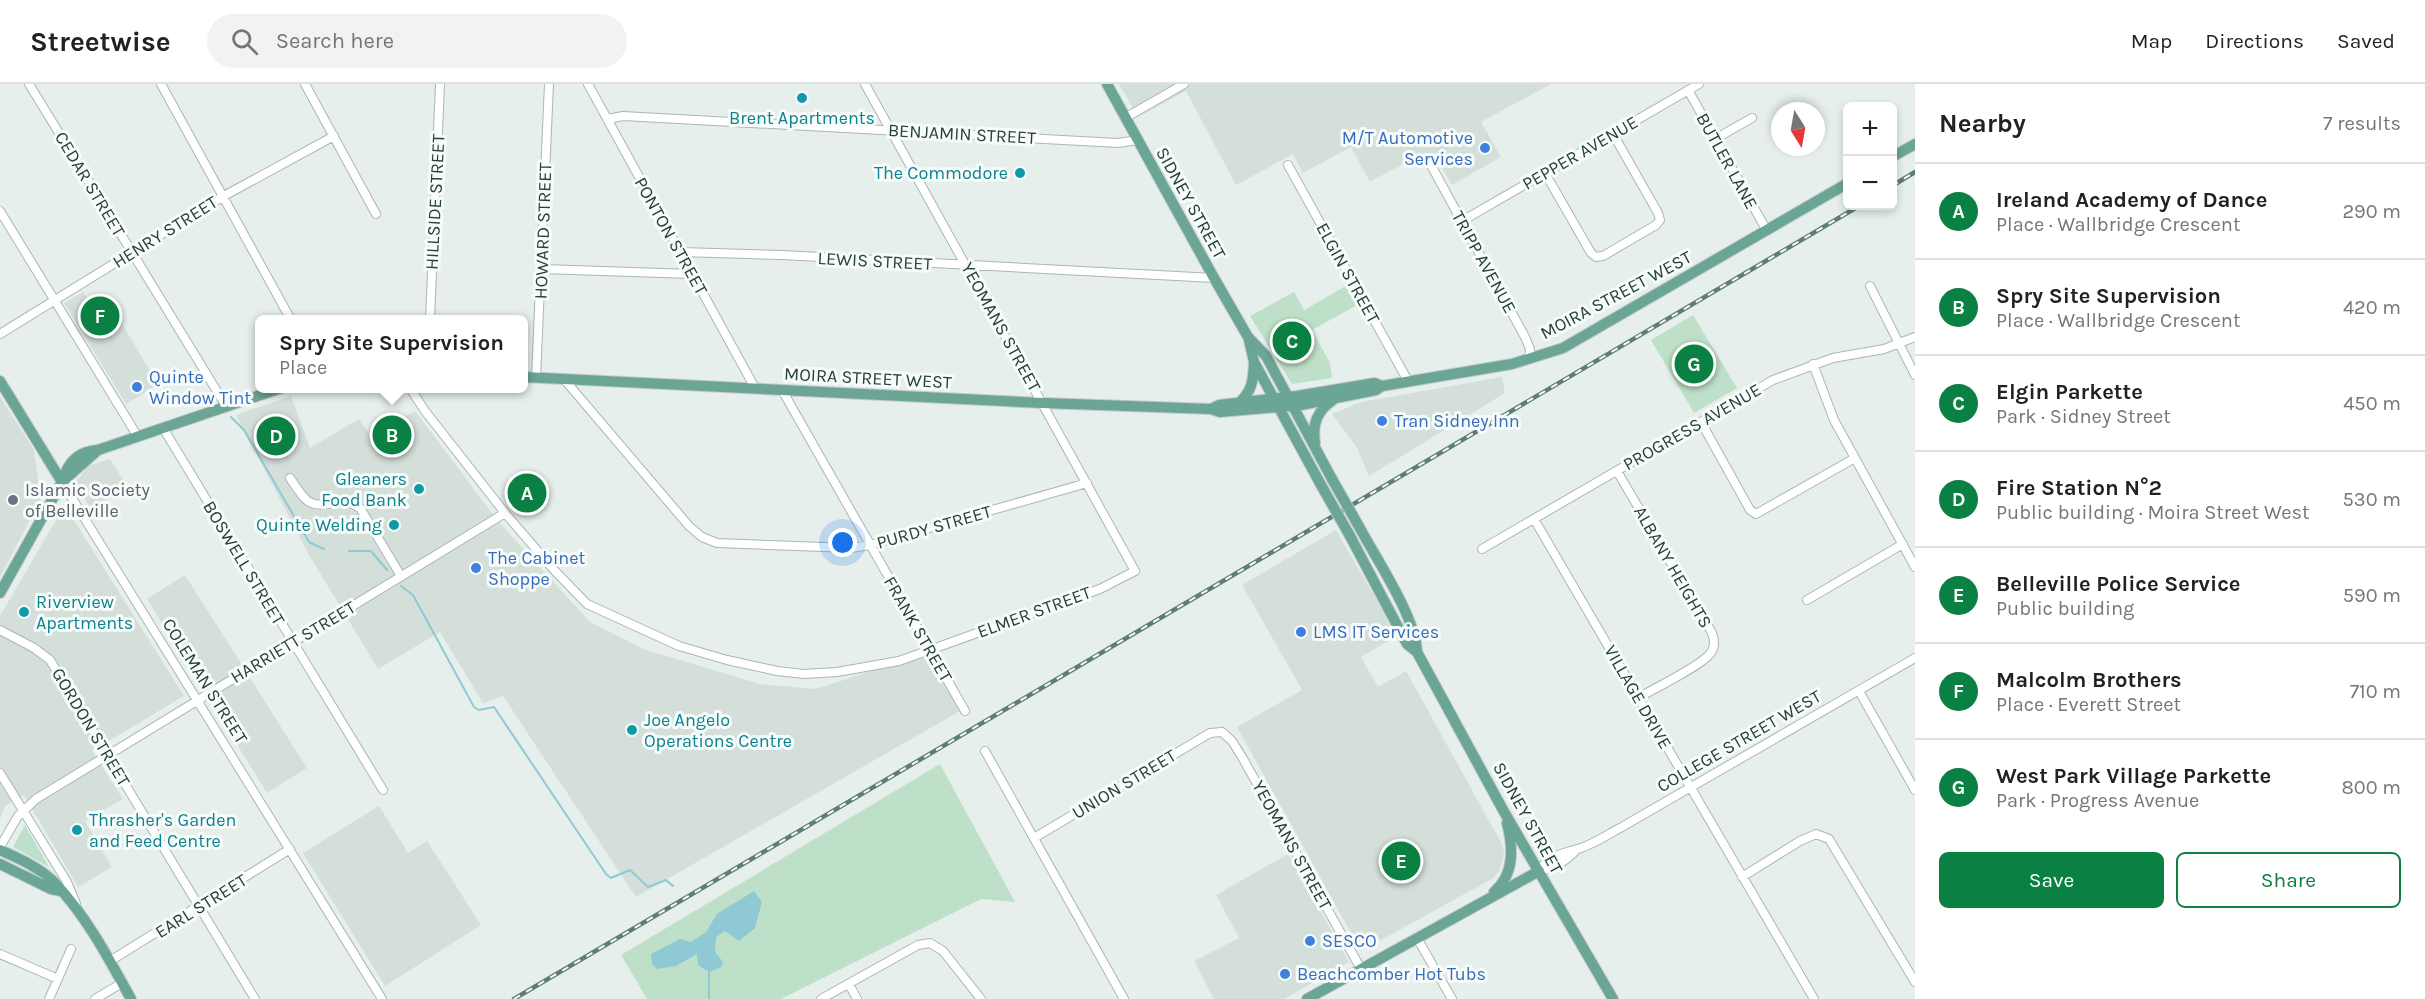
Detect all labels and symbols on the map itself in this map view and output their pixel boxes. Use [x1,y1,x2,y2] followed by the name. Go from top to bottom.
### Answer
[795,91,809,105] marker: Brent Apartments
[1771,102,1825,156] north arrow
[729,107,875,129] place label: Brent Apartments
[1691,109,1763,213] street label: BUTLER LANE
[1518,111,1642,195] street label: PEPPER AVENUE
[887,119,1037,149] street label: BENJAMIN STREET
[50,127,130,241] street label: CEDAR STREET
[1342,127,1473,170] place label: M/T Automotive Services
[420,133,450,271] street label: HILLSIDE STREET
[1478,141,1492,155] marker: M/T Automotive Services
[1151,143,1231,263] street label: SIDNEY STREET
[530,162,556,300] street label: HOWARD STREET
[874,162,1008,184] place label: The Commodore
[1013,166,1027,180] marker: The Commodore
[630,173,712,299] street label: PONTON STREET
[108,191,222,273] street label: HENRY STREET
[1447,207,1521,317] street label: TRIPP AVENUE
[1311,219,1385,327] street label: ELGIN STREET
[1537,246,1695,344] street label: MOIRA STREET WEST
[817,247,933,275] street label: LEWIS STREET
[956,258,1046,396] street label: YEOMANS STREET
[80,294,120,338] pin: F
[1272,318,1312,364] pin: C
[1674,342,1714,386] pin: G
[784,363,952,393] street label: MOIRA STREET WEST
[149,366,251,409] place label: Quinte Window Tint
[1619,379,1765,475] street label: PROGRESS AVENUE
[130,380,144,394] marker: Quinte Window Tint
[1394,410,1520,432] place label: Tran Sidney Inn
[372,412,412,458] pin: B
[256,414,296,458] pin: D
[1375,414,1389,428] marker: Tran Sidney Inn
[321,468,407,511] place label: Gleaners Food Bank
[508,470,546,516] pin: A
[25,479,151,522] place label: Islamic Society of Belleville
[412,482,426,496] marker: Gleaners Food Bank
[6,493,20,507] marker: Islamic Society of Belleville
[198,497,290,629] street label: BOSWELL STREET
[874,500,994,554] street label: PURDY STREET
[1629,502,1717,632] street label: ALBANY HEIGHTS
[256,514,382,536] place label: Quinte Welding
[387,518,401,532] marker: Quinte Welding
[828,528,857,557] your location
[488,547,585,590] place label: The Cabinet Shoppe
[469,561,483,575] marker: The Cabinet Shoppe
[879,572,957,686] street label: FRANK STREET
[974,581,1094,643] street label: ELMER STREET
[36,591,133,634] place label: Riverview Apartments
[226,596,360,688] street label: HARRIETT STREET
[17,605,31,619] marker: Riverview Apartments
[158,614,252,748] street label: COLEMAN STREET
[1313,621,1439,643] place label: LMS IT Services
[1294,625,1308,639] marker: LMS IT Services
[1599,641,1677,753] street label: VILLAGE DRIVE
[47,664,135,790] street label: GORDON STREET
[1653,685,1825,797] street label: COLLEGE STREET WEST
[644,709,792,752] place label: Joe Angelo Operations Centre
[625,723,639,737] marker: Joe Angelo Operations Centre
[1068,744,1180,824] street label: UNION STREET
[1488,758,1568,878] street label: SIDNEY STREET
[1247,776,1337,914] street label: YEOMANS STREET
[89,809,236,852] place label: Thrasher's Garden and Feed Centre
[70,823,84,837] marker: Thrasher's Garden and Feed Centre
[1382,838,1420,884] pin: E
[151,869,251,943] street label: EARL STREET
[1322,930,1377,952] place label: SESCO
[1303,934,1317,948] marker: SESCO
[1297,963,1486,985] place label: Beachcomber Hot Tubs
[1278,967,1292,981] marker: Beachcomber Hot Tubs

